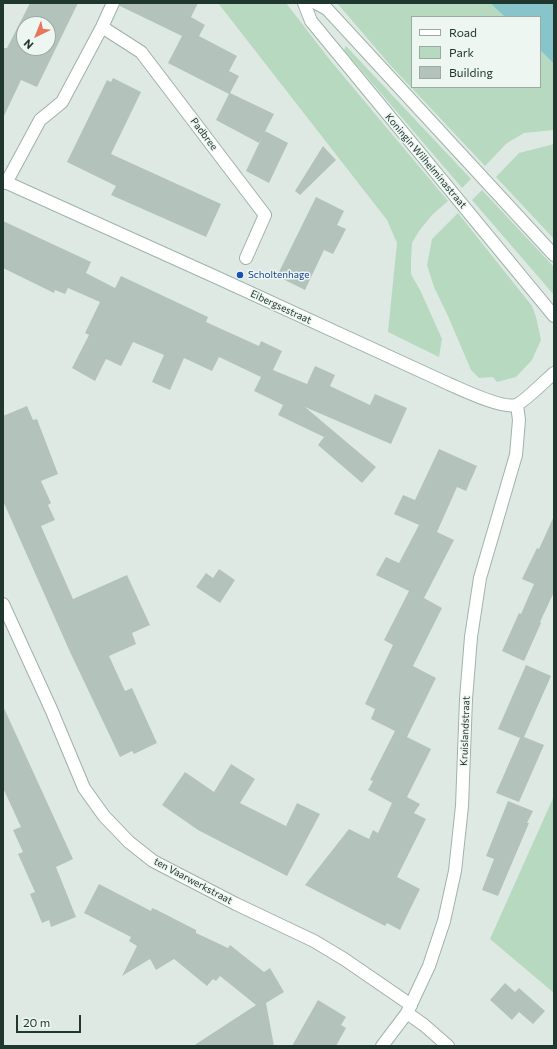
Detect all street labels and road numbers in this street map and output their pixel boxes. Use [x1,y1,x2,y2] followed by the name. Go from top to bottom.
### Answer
[383,111,469,211] street label: Koningin Wilhelminastraat
[188,115,220,153] street label: Padbree
[249,288,313,326] street label: Eibergsestraat
[458,696,472,766] street label: Kruislandstraat
[152,855,234,907] street label: ten Vaarwerkstraat

